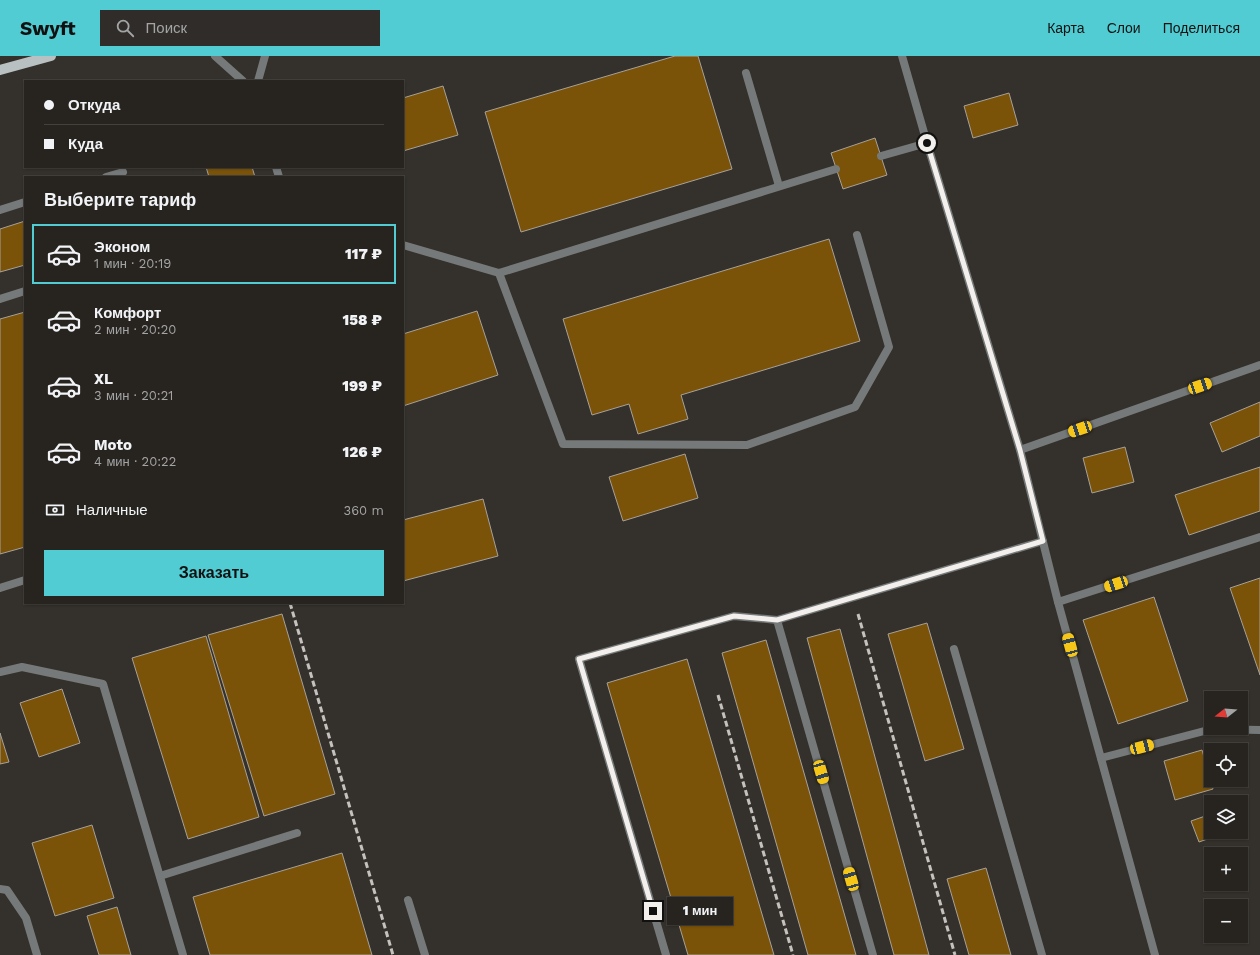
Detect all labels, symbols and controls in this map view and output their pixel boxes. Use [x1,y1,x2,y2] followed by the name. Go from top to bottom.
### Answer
[100,10,380,46] search box
[20,17,76,40] text: Swyft
[114,17,136,39] icon: search
[146,19,187,37] text: Поиск
[1047,20,1085,36] text: Карта
[1107,20,1141,36] text: Слои
[1163,20,1240,36] text: Поделиться
[68,96,120,114] text: Откуда
[918,134,936,152] route start
[68,135,103,153] text: Куда
[44,189,196,210] text: Выберите тариф
[46,236,82,272] icon: car
[94,238,150,256] text: Эконом
[345,245,382,263] text: 117 ₽
[94,256,171,271] text: 1 мин · 20:19
[46,302,82,338] icon: car
[94,304,161,322] text: Комфорт
[343,311,382,329] text: 158 ₽
[94,322,176,337] text: 2 мин · 20:20
[46,368,82,404] icon: car
[94,370,113,388] text: XL
[1187,376,1213,396] car
[342,377,382,395] text: 199 ₽
[94,388,173,403] text: 3 мин · 20:21
[1067,419,1093,439] car
[46,434,82,470] icon: car
[94,436,132,454] text: Moto
[342,443,382,461] text: 126 ₽
[94,454,176,469] text: 4 мин · 20:22
[44,499,66,521] icon: cash
[76,501,148,519] text: Наличные
[344,503,384,518] text: 360 m
[44,550,384,596] button: Заказать
[1103,575,1129,593] car
[1061,632,1079,658] car
[1204,691,1248,735] north arrow
[1204,691,1248,943] map controls
[1129,738,1155,756] car
[1204,743,1248,787] button: locate
[812,759,830,785] car
[1204,795,1248,839] button: layers
[1204,847,1248,891] button: +
[842,866,860,892] car
[667,897,733,925] callout: 1 мин
[1204,899,1248,943] button: −
[644,902,662,920] route end
[683,903,717,918] text: 1 мин

